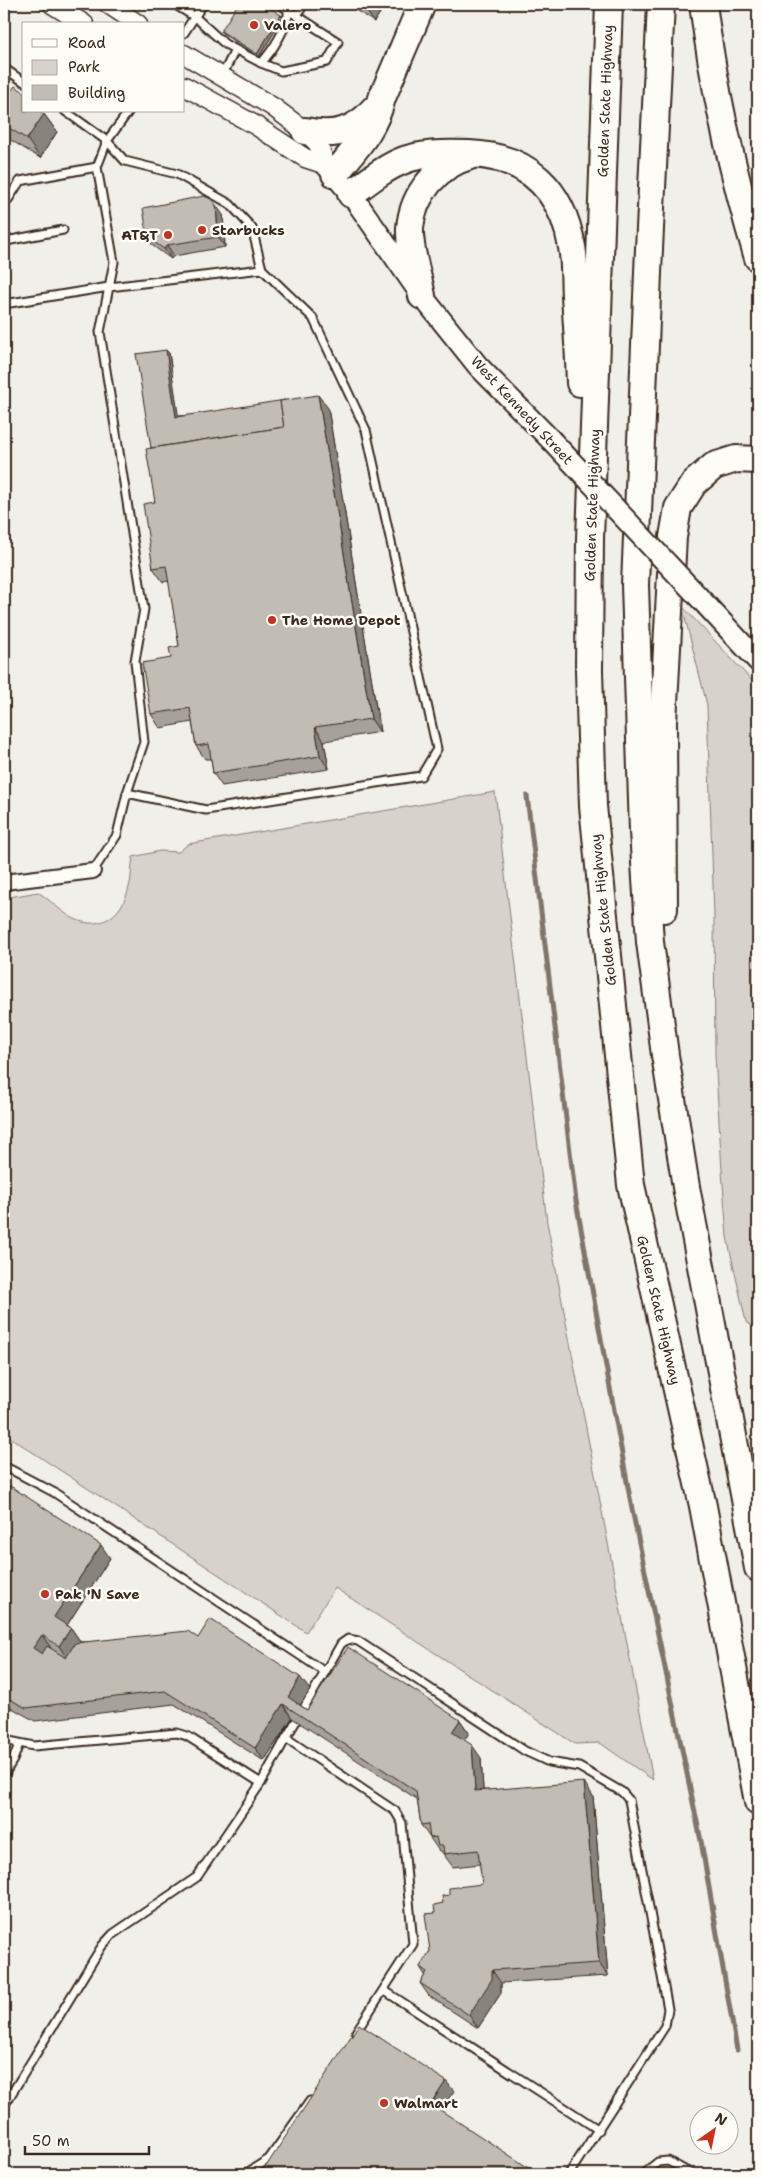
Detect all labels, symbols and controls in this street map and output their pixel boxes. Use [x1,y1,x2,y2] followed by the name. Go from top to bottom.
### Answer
[264,16,311,34] place label: Valero
[248,19,260,31] marker: Valero
[22,22,185,112] legend
[593,24,617,178] street label: Golden State Highway
[68,33,106,53] text: Road
[68,57,100,77] text: Park
[68,83,125,103] text: Building
[212,221,285,239] place label: Starbucks
[196,224,208,236] marker: Starbucks
[121,226,158,244] place label: AT&T
[162,229,174,241] marker: AT&T
[467,352,577,468] street label: West Kennedy Street
[580,428,604,582] street label: Golden State Highway
[282,611,401,629] place label: The Home Depot
[266,614,278,626] marker: The Home Depot
[586,833,620,987] street label: Golden State Highway
[633,1234,685,1386] street label: Golden State Highway
[55,1585,140,1603] place label: Pak 'N Save
[39,1588,51,1600] marker: Pak 'N Save
[394,2094,458,2112] place label: Walmart
[378,2097,390,2109] marker: Walmart
[690,2106,740,2156] north arrow
[712,2109,731,2130] text: N
[25,2123,149,2155] scale bar
[32,2131,70,2151] text: 50 m

